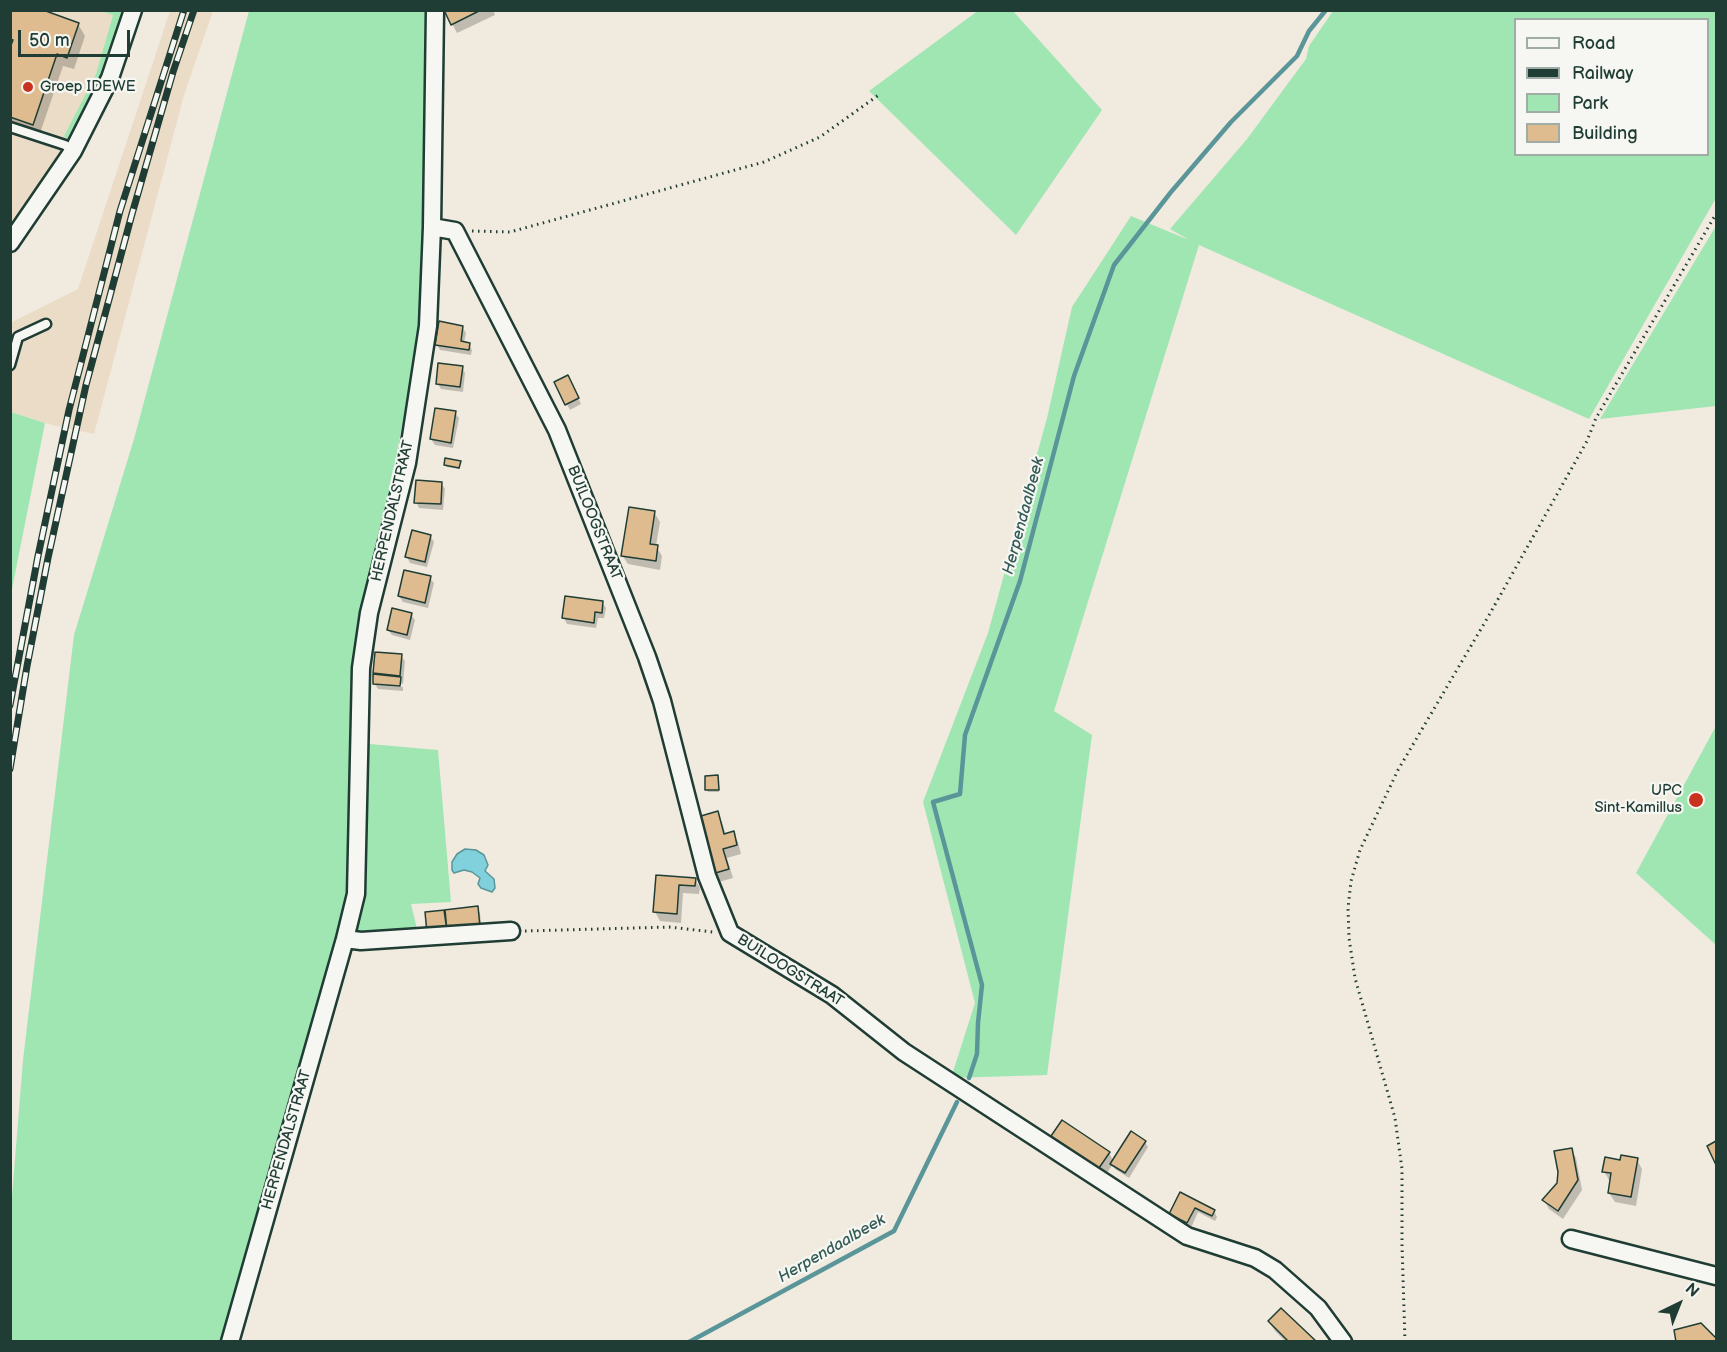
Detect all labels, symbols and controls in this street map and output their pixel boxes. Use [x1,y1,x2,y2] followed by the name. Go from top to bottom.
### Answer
[21,18,134,56] scale bar
[1514,18,1709,156] legend
[29,30,70,51] text: 50 m
[1572,33,1616,54] text: Road
[1572,63,1634,84] text: Railway
[40,78,136,96] place label: Groep IDEWE
[21,80,35,94] marker: Groep IDEWE
[1572,93,1608,114] text: Park
[1572,123,1638,144] text: Building
[368,438,418,584] street label: HERPENDALSTRAAT
[999,455,1049,577] water label: Herpendaalbeek
[563,463,625,583] street label: BUILOOGSTRAAT
[1594,782,1682,817] place label: UPC Sint-Kamillus
[1687,791,1705,809] marker: UPC Sint-Kamillus
[733,931,847,1011] street label: BUILOOGSTRAAT
[258,1068,316,1212] street label: HERPENDALSTRAAT
[775,1211,889,1287] water label: Herpendaalbeek
[1649,1274,1709,1334] north arrow
[1681,1279,1702,1302] text: N

